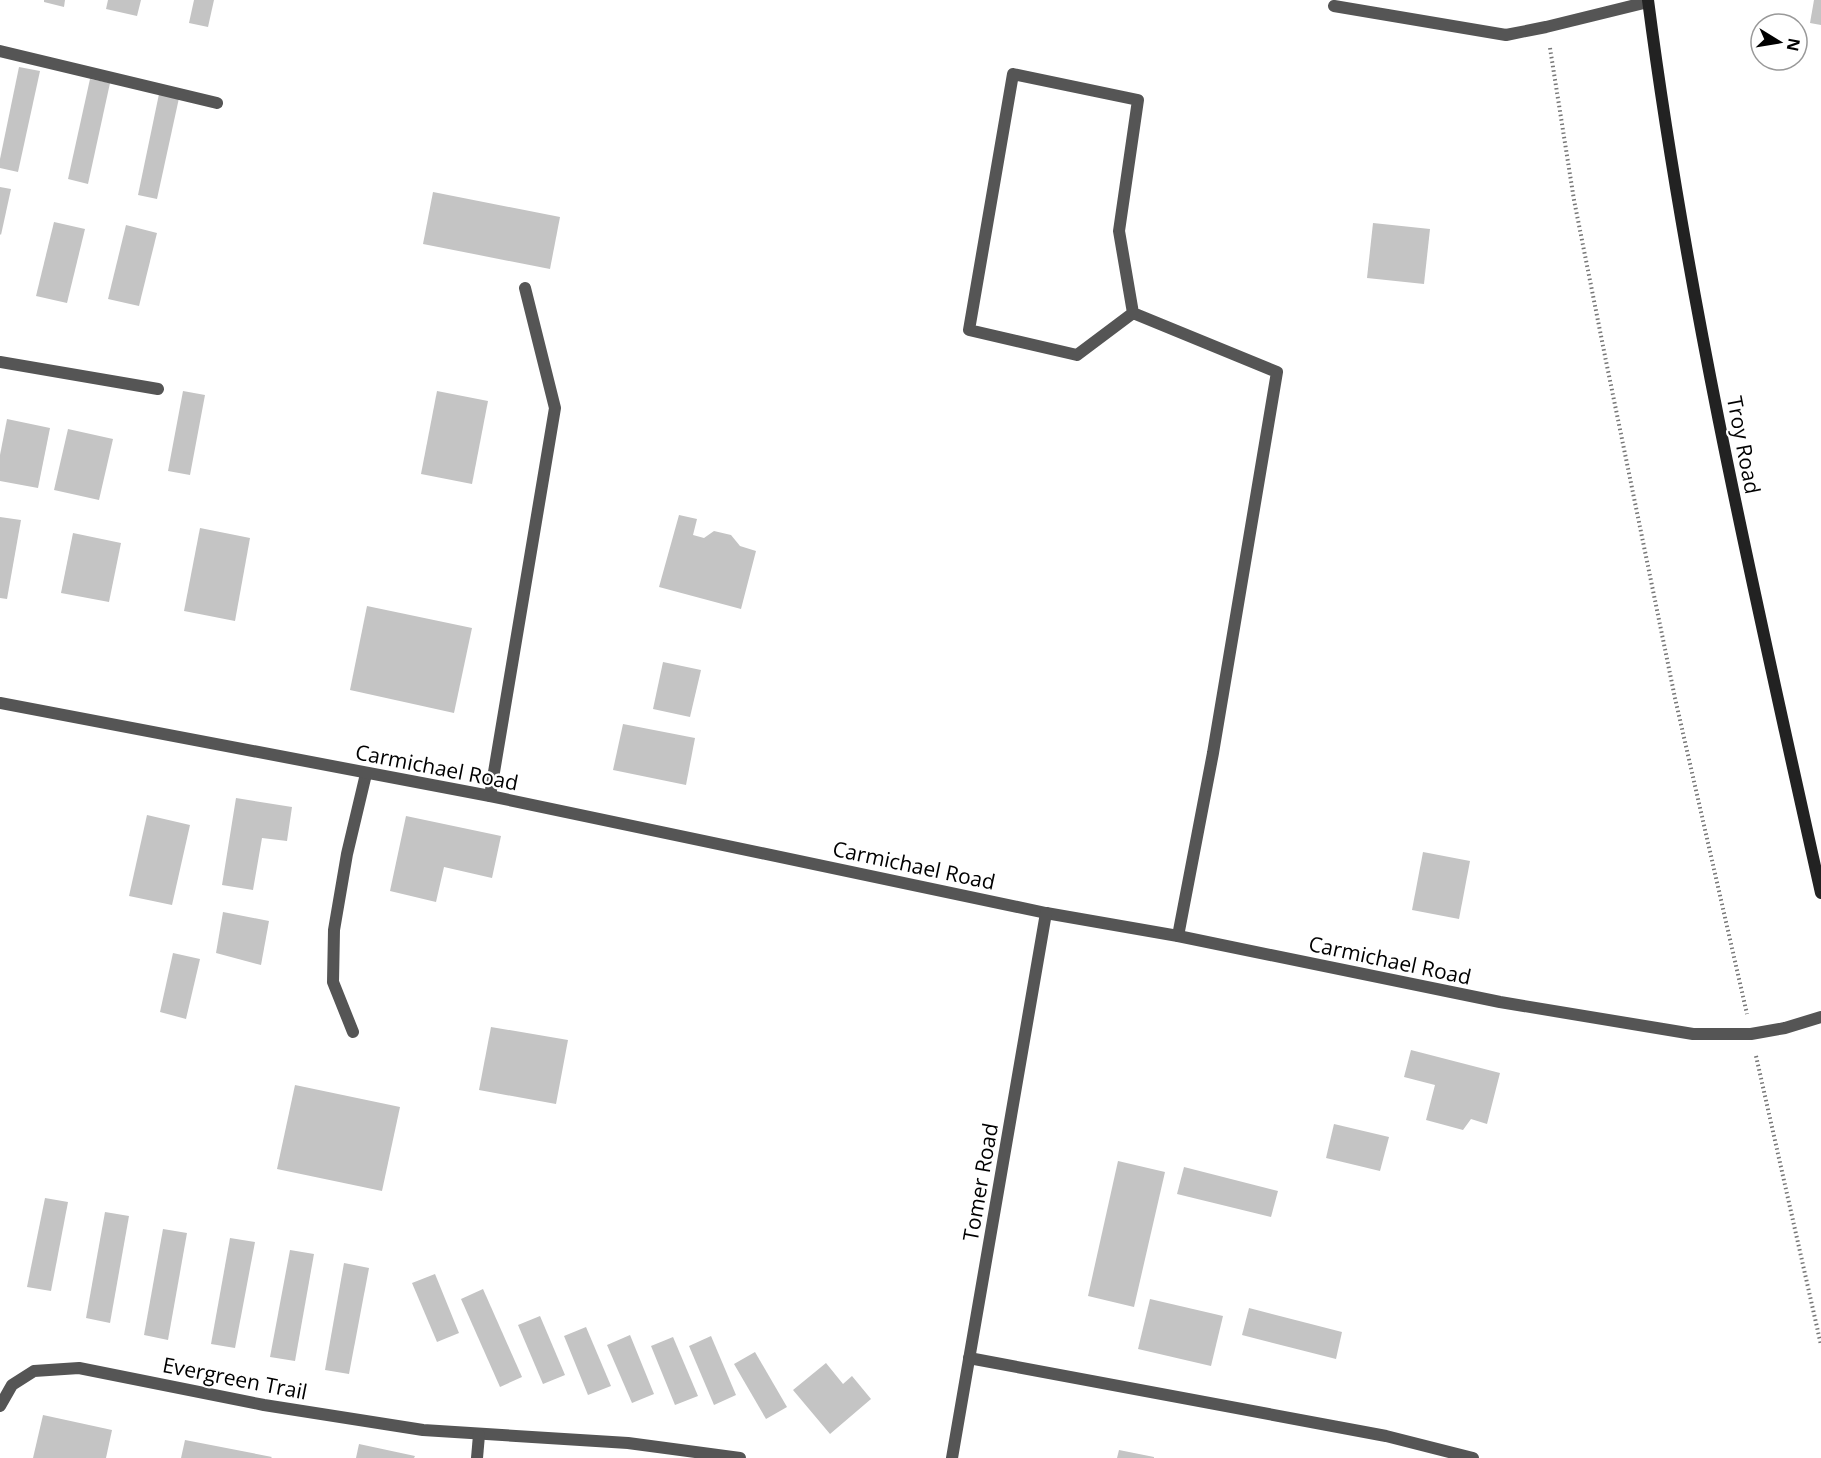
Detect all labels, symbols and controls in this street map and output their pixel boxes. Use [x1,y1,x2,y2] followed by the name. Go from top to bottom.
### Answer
[1749,12,1809,72] north arrow
[1782,36,1806,53] text: N
[1721,394,1767,496] street label: Troy Road
[353,737,521,797] street label: Carmichael Road
[830,834,998,896] street label: Carmichael Road
[1306,929,1474,991] street label: Carmichael Road
[956,1121,1004,1243] street label: Tomer Road
[160,1350,310,1406] street label: Evergreen Trail

